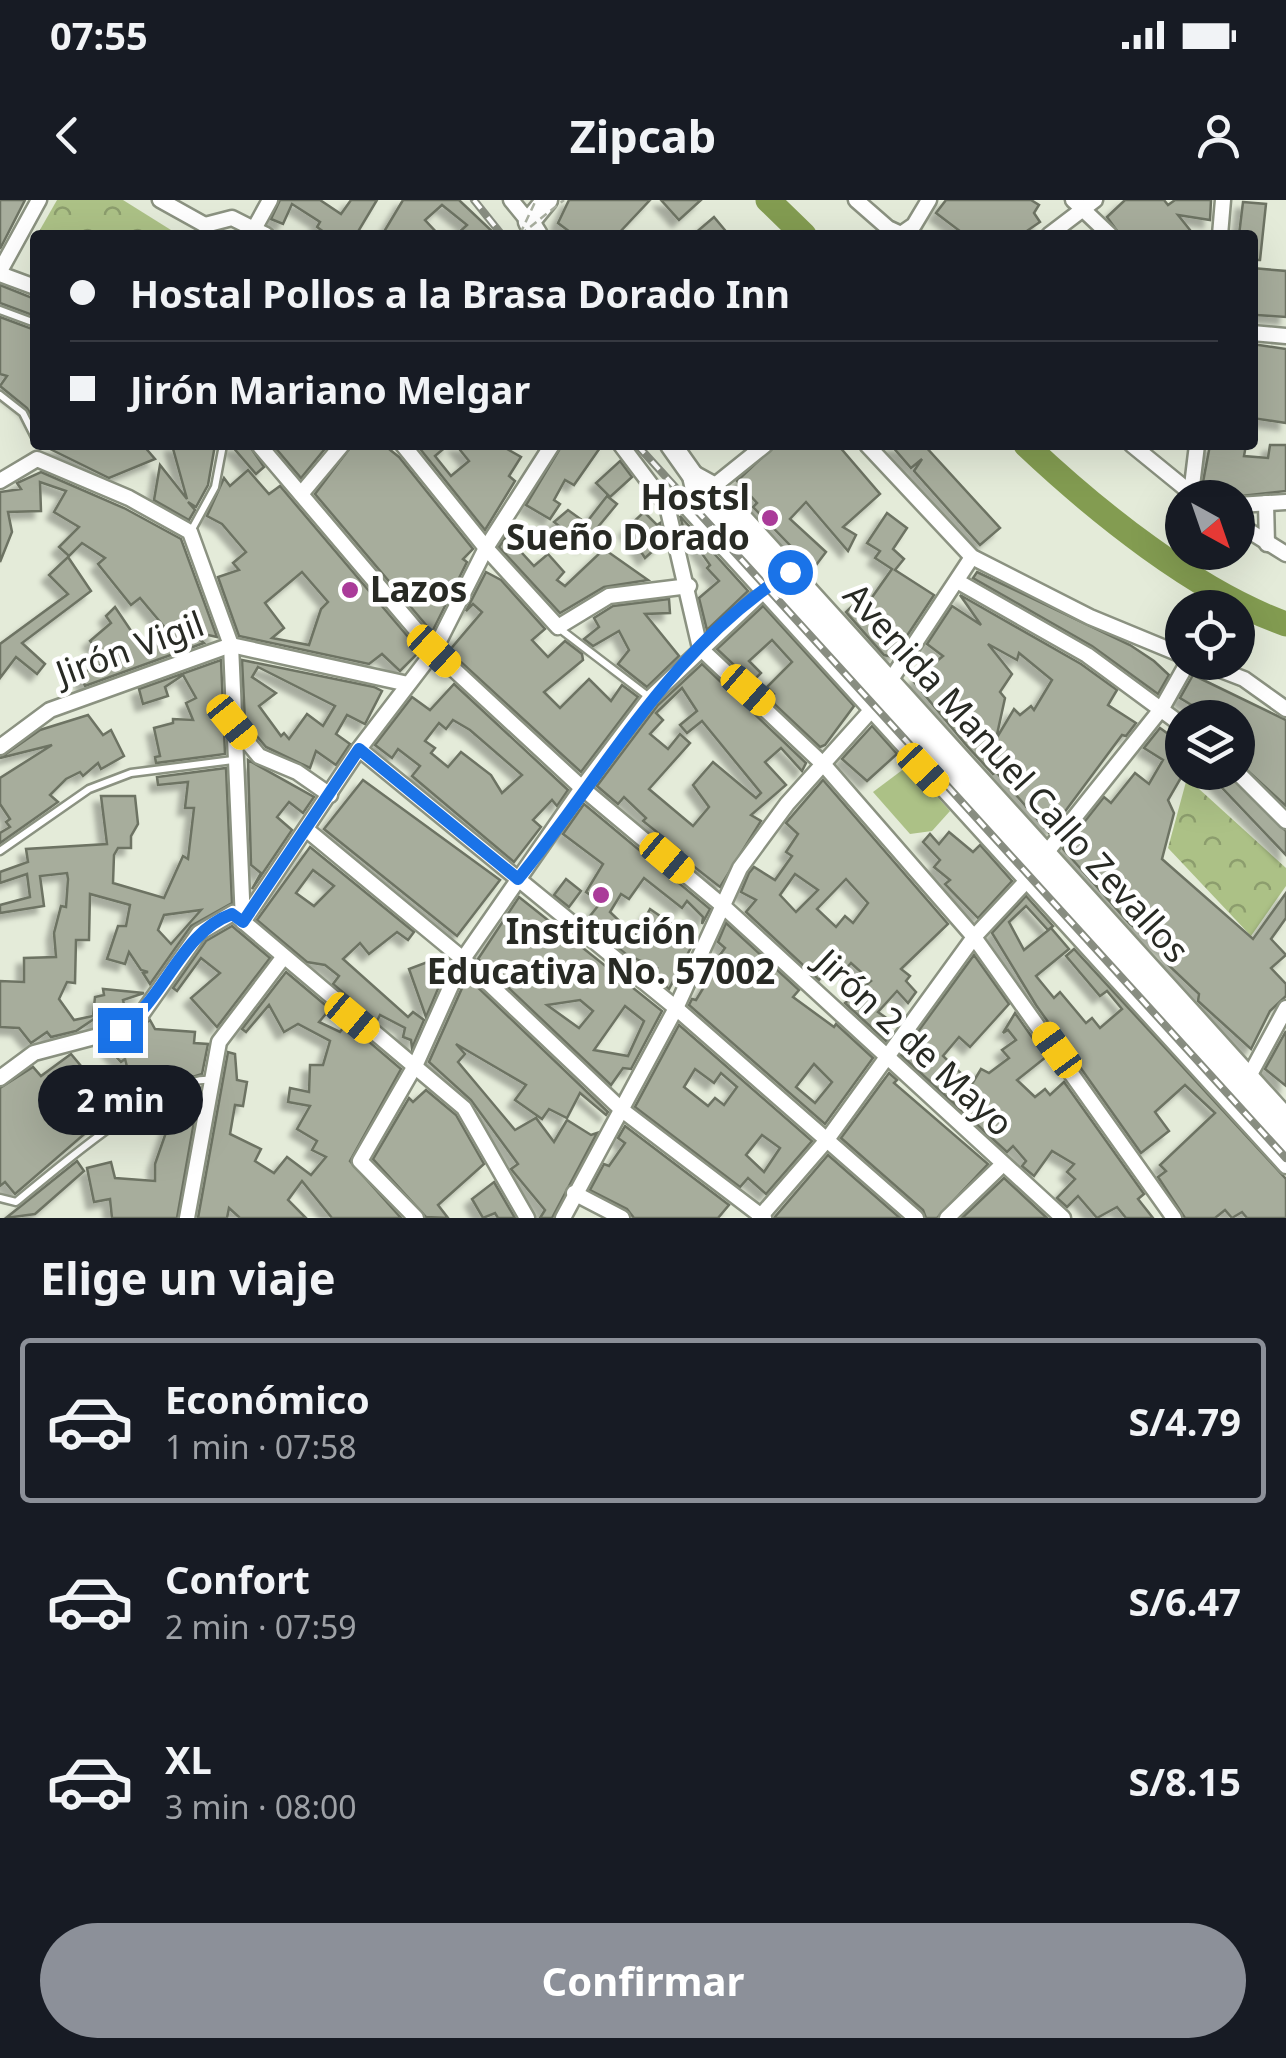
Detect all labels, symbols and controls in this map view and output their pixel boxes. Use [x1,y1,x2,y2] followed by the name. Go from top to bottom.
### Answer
[50,9,148,61] text: 07:55
[570,105,716,166] text: Zipcab
[40,108,95,163] icon: back
[1191,108,1246,163] icon: person
[130,267,790,319] text: Hostal Pollos a la Brasa Dorado Inn
[130,363,530,415] text: Jirón Mariano Melgar
[506,473,750,560] place label: Hostsl Sueño Dorado
[1165,480,1255,570] north arrow
[1165,480,1255,790] map controls
[759,507,781,529] marker: Hostsl Sueño Dorado
[768,550,813,595] route start
[370,565,467,612] place label: Lazos
[834,572,1200,972] street label: Avenida Manuel Callo Zevallos
[339,579,361,601] marker: Lazos
[1165,590,1255,680] button: locate
[46,599,210,697] street label: Jirón Vigil
[402,620,466,682] car
[716,659,780,721] car
[201,689,263,755] car
[1165,700,1255,790] button: layers
[892,738,954,802] car
[634,827,700,889] car
[590,884,612,906] marker: Institución Educativa No. 57002
[427,907,775,994] place label: Institución Educativa No. 57002
[804,936,1024,1146] street label: Jirón 2 de Mayo
[319,987,385,1049] car
[98,1008,143,1053] route end
[1027,1017,1087,1083] car
[38,1065,202,1135] callout: 2 min
[76,1078,165,1121] text: 2 min
[40,1247,336,1308] text: Elige un viaje
[165,1373,370,1425] text: Económico
[45,1376,135,1466] icon: car
[1128,1395,1241,1447] text: S/4.79
[165,1425,357,1468] text: 1 min · 07:58
[165,1553,310,1605] text: Confort
[45,1556,135,1646] icon: car
[1128,1575,1241,1627] text: S/6.47
[165,1605,357,1648] text: 2 min · 07:59
[165,1733,212,1785] text: XL
[45,1736,135,1826] icon: car
[1128,1755,1241,1807] text: S/8.15
[165,1785,357,1828] text: 3 min · 08:00
[40,1923,1246,2038] button: Confirmar

